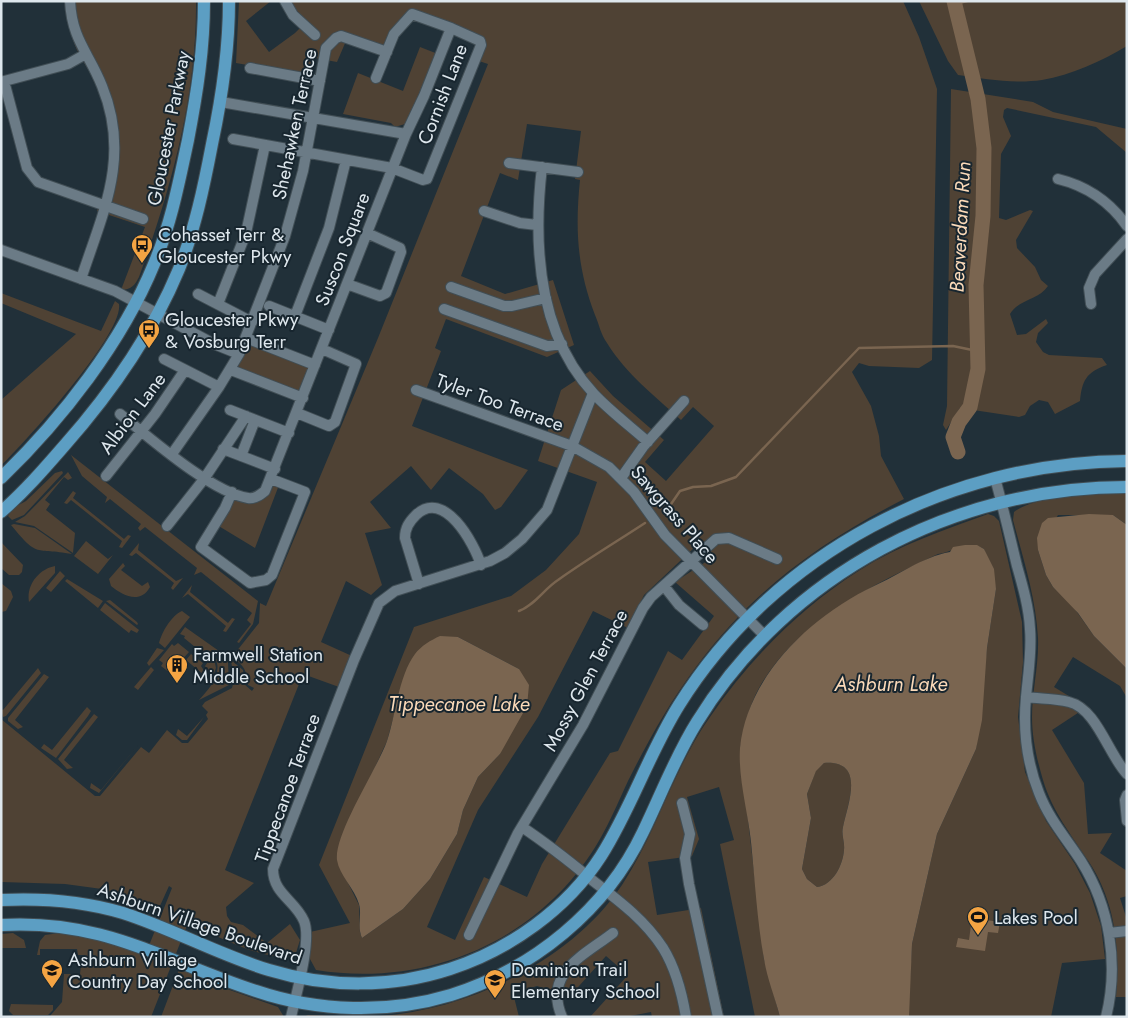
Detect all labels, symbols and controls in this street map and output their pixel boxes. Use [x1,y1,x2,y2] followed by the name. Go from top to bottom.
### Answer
[411,40,474,148] street label: Cornish Lane
[265,46,324,202] street label: Shehawken Terrace
[140,48,197,208] street label: Gloucester Parkway
[943,161,978,293] water label: Beaverdam Run
[308,188,377,310] street label: Suscon Square
[158,221,292,270] place label: Cohasset Terr & Gloucester Pkwy
[130,233,154,264] bus stop icon: Cohasset Terr & Gloucester Pkwy
[165,306,299,355] place label: Gloucester Pkwy & Vosburg Terr
[137,318,161,349] bus stop icon: Gloucester Pkwy & Vosburg Terr
[93,367,172,460] street label: Albion Lane
[432,367,568,438] street label: Tyler Too Terrace
[624,459,725,570] street label: Sawgrass Place
[537,604,634,756] street label: Mossy Glen Terrace
[193,641,323,690] place label: Farmwell Station Middle School
[165,653,189,684] building icon: Farmwell Station Middle School
[834,670,947,699] water label: Ashburn Lake
[388,690,530,719] water label: Tippecanoe Lake
[248,710,327,867] street label: Tippecanoe Terrace
[94,876,306,971] street label: Ashburn Village Boulevard
[994,904,1078,931] place label: Lakes Pool
[966,905,990,936] sports icon: Lakes Pool
[68,946,228,995] place label: Ashburn Village Country Day School
[511,956,660,1005] place label: Dominion Trail Elementary School
[40,958,64,989] school or university icon: Ashburn Village Country Day School
[483,968,507,999] school or university icon: Dominion Trail Elementary School

